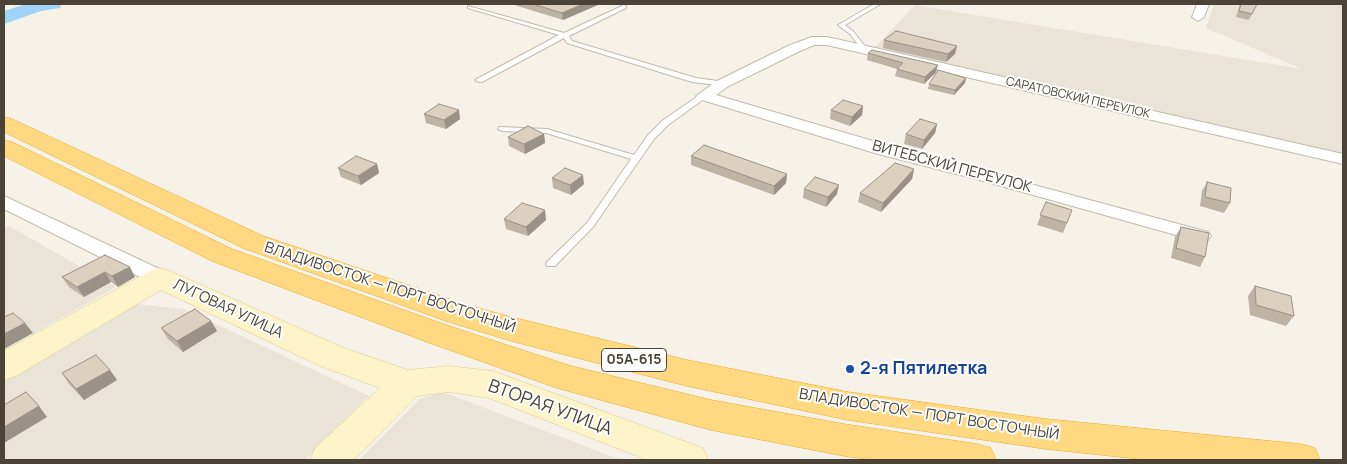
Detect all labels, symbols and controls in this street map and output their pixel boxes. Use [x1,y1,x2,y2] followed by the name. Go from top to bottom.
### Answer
[1004,74,1152,122] street label: САРАТОВСКИЙ ПЕРЕУЛОК
[870,137,1034,197] street label: ВИТЕБСКИЙ ПЕРЕУЛОК
[262,239,518,337] street label: ВЛАДИВОСТОК — ПОРТ ВОСТОЧНЫЙ
[170,276,286,342] street label: ЛУГОВАЯ УЛИЦА
[602,348,666,372] road number: 05А-615
[860,358,987,380] place label: 2-я Пятилетка
[844,363,856,375] marker: 2-я Пятилетка
[485,376,615,440] street label: ВТОРАЯ УЛИЦА
[798,386,1060,444] street label: ВЛАДИВОСТОК — ПОРТ ВОСТОЧНЫЙ

